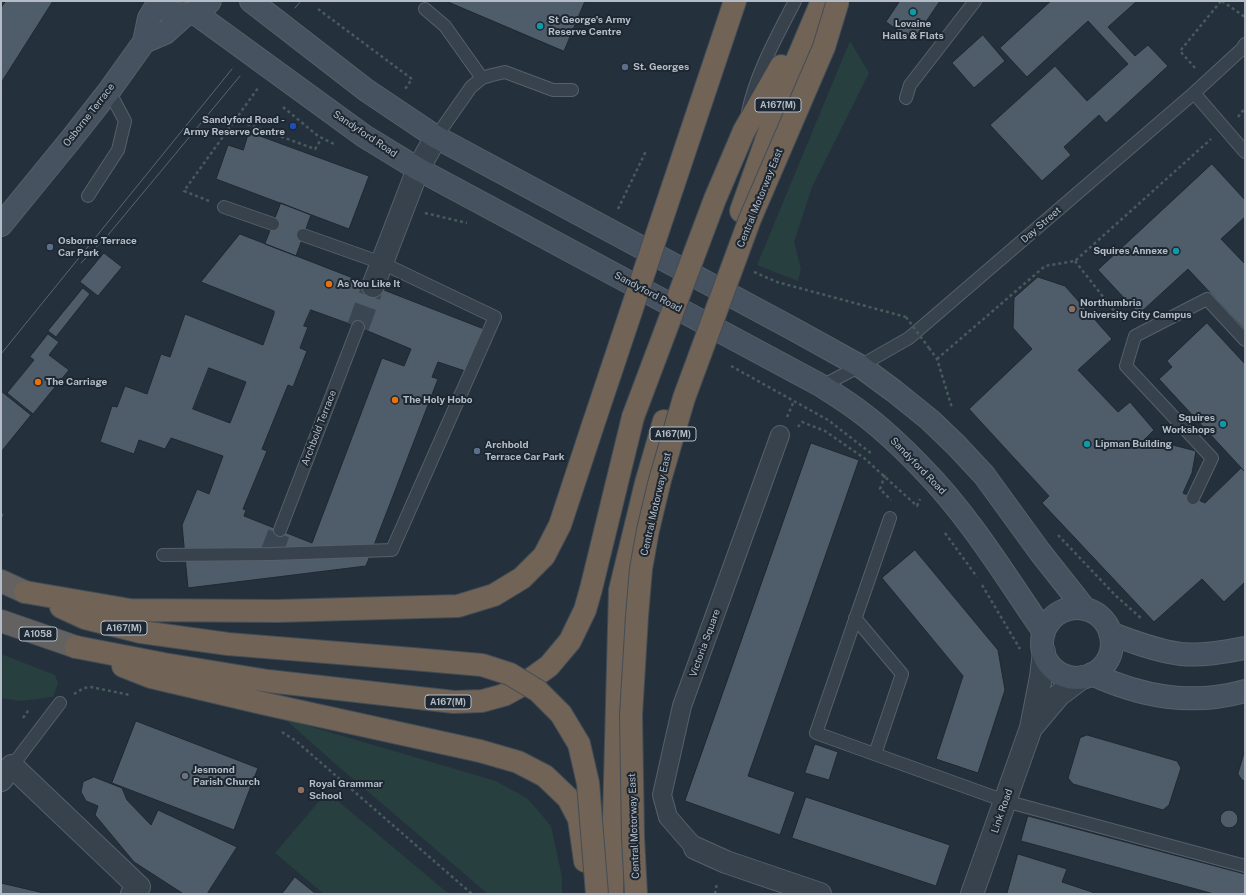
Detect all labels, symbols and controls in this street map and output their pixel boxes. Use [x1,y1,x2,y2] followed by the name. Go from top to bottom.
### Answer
[908,7,918,17] marker: Lovaine Halls & Flats
[548,14,631,38] place label: St George's Army Reserve Centre
[882,18,944,42] place label: Lovaine Halls & Flats
[535,21,545,31] marker: St George's Army Reserve Centre
[633,61,689,73] place label: St. Georges
[620,62,630,72] marker: St. Georges
[61,81,117,149] street label: Osborne Terrace
[755,98,801,112] road number: A167(M)
[331,108,399,160] street label: Sandyford Road
[183,114,285,138] place label: Sandyford Road - Army Reserve Centre
[288,121,298,131] marker: Sandyford Road - Army Reserve Centre
[735,147,785,249] street label: Central Motorway East
[1018,204,1064,246] street label: Day Street
[58,235,137,258] place label: Osborne Terrace Car Park
[45,242,55,252] marker: Osborne Terrace Car Park
[1093,245,1168,257] place label: Squires Annexe
[1171,246,1181,256] marker: Squires Annexe
[612,269,684,315] street label: Sandyford Road
[337,278,400,290] place label: As You Like It
[324,279,334,289] marker: As You Like It
[1080,297,1192,320] place label: Northumbria University City Campus
[1067,304,1077,314] marker: Northumbria University City Campus
[46,376,107,388] place label: The Carriage
[33,377,43,387] marker: The Carriage
[299,389,339,467] street label: Archbold Terrace
[403,394,473,406] place label: The Holy Hobo
[390,395,400,405] marker: The Holy Hobo
[1162,412,1215,436] place label: Squires Workshops
[1218,419,1228,429] marker: Squires Workshops
[650,427,696,441] road number: A167(M)
[888,435,948,497] street label: Sandyford Road
[1095,438,1172,450] place label: Lipman Building
[485,439,564,462] place label: Archbold Terrace Car Park
[1082,439,1092,449] marker: Lipman Building
[472,446,482,456] marker: Archbold Terrace Car Park
[638,451,674,557] street label: Central Motorway East
[687,607,723,679] street label: Victoria Square
[101,621,147,635] road number: A167(M)
[19,627,57,641] road number: A1058
[425,695,471,709] road number: A167(M)
[193,764,260,788] place label: Jesmond Parish Church
[180,771,190,781] marker: Jesmond Parish Church
[626,773,642,879] street label: Central Motorway East
[309,778,383,802] place label: Royal Grammar School
[296,785,306,795] marker: Royal Grammar School
[989,787,1015,835] street label: Link Road

